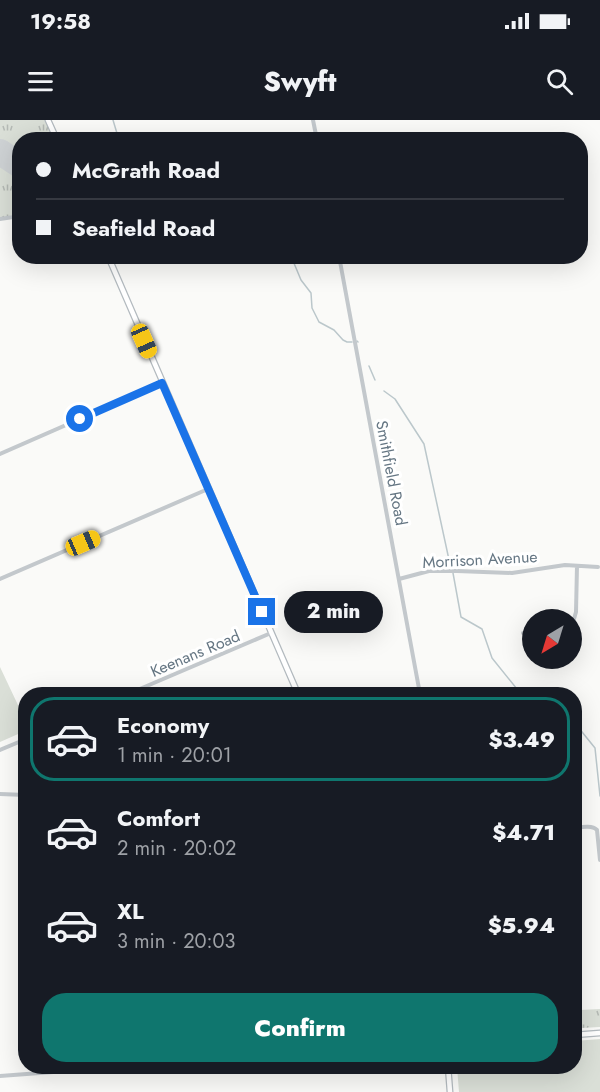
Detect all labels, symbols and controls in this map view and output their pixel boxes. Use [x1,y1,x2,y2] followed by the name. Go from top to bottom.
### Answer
[30,5,91,37] text: 19:58
[263,62,337,101] text: Swyft
[24,65,57,98] icon: menu
[543,65,576,98] icon: search
[72,154,220,186] text: McGrath Road
[72,212,215,244] text: Seafield Road
[128,321,160,361] car
[66,405,93,432] route start
[370,419,413,528] street label: Smithfield Road
[63,528,103,558] car
[422,545,538,574] street label: Morrison Avenue
[283,591,382,633] callout: 2 min
[307,597,360,626] text: 2 min
[248,598,275,625] route end
[522,609,582,669] north arrow
[522,609,582,669] map controls
[147,624,244,683] street label: Keenans Road
[117,709,209,741] text: Economy
[45,712,99,766] icon: car
[489,723,555,755] text: $3.49
[117,741,232,770] text: 1 min · 20:01
[117,802,200,834] text: Comfort
[45,805,99,859] icon: car
[492,816,555,848] text: $4.71
[117,834,236,863] text: 2 min · 20:02
[117,895,144,927] text: XL
[45,898,99,952] icon: car
[488,909,555,941] text: $5.94
[117,927,236,956] text: 3 min · 20:03
[42,993,558,1062] button: Confirm

